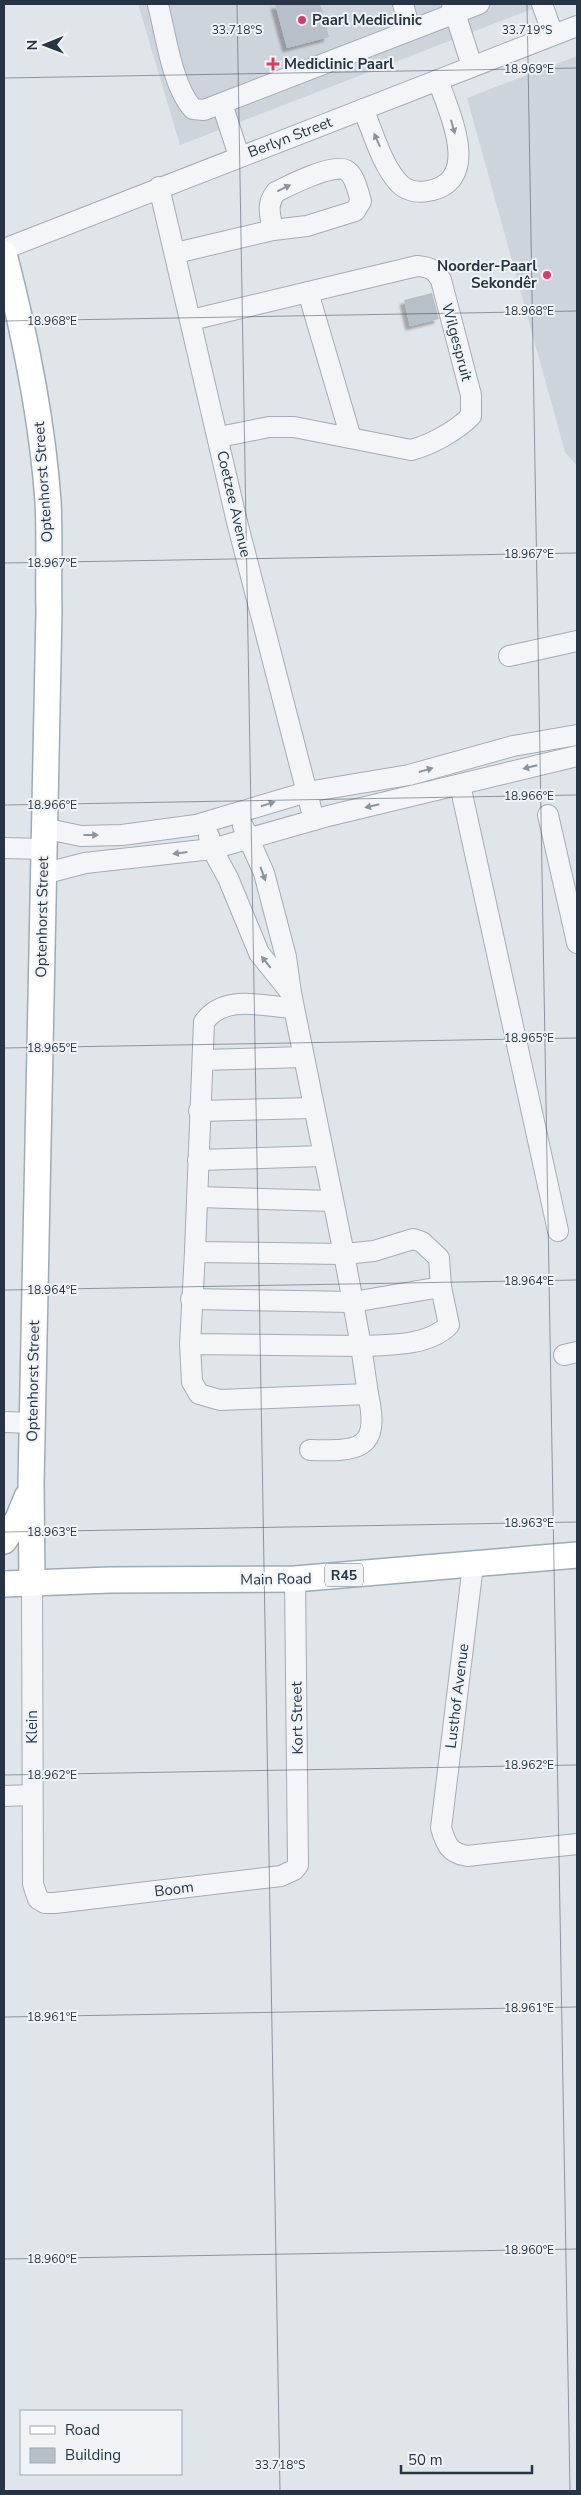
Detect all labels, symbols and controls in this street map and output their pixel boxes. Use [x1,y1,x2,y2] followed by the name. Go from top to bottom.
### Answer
[312,10,422,30] place label: Paarl Mediclinic
[296,14,308,26] marker: Paarl Mediclinic
[20,20,70,70] north arrow
[212,22,262,38] text: 33.718°S
[502,22,552,38] text: 33.719°S
[23,40,42,51] text: N
[284,54,394,74] place label: Mediclinic Paarl
[266,57,280,71] marker: Mediclinic Paarl
[504,61,554,77] text: 18.969°E
[245,111,336,162] street label: Berlyn Street
[449,119,457,134] one-way arrow
[372,133,380,147] one-way arrow
[276,184,291,192] one-way arrow
[437,256,537,293] place label: Noorder-Paarl Sekondêr
[541,269,553,281] marker: Noorder-Paarl Sekondêr
[437,301,477,384] street label: Wilgespruit
[504,303,554,319] text: 18.968°E
[27,313,77,329] text: 18.968°E
[29,420,57,543] street label: Optenhorst Street
[212,449,256,559] street label: Coetzee Avenue
[504,546,554,562] text: 18.967°E
[27,555,77,571] text: 18.967°E
[522,763,537,771] one-way arrow
[419,766,434,774] one-way arrow
[504,788,554,804] text: 18.966°E
[27,797,77,813] text: 18.966°E
[260,799,275,807] one-way arrow
[364,802,379,810] one-way arrow
[84,831,100,839] one-way arrow
[172,849,188,857] one-way arrow
[31,856,53,978] street label: Optenhorst Street
[260,866,267,881] one-way arrow
[261,956,272,969] one-way arrow
[504,1030,554,1046] text: 18.965°E
[27,1040,77,1056] text: 18.965°E
[504,1273,554,1289] text: 18.964°E
[27,1282,77,1298] text: 18.964°E
[22,1320,44,1442] street label: Optenhorst Street
[504,1515,554,1531] text: 18.963°E
[27,1524,77,1540] text: 18.963°E
[325,1564,363,1586] road number: R45
[240,1568,312,1590] street label: Main Road
[441,1642,473,1750] street label: Lusthof Avenue
[286,1680,308,1755] street label: Kort Street
[22,1710,42,1744] street label: Klein
[504,1757,554,1773] text: 18.962°E
[27,1767,77,1783] text: 18.962°E
[153,1877,195,1901] street label: Boom
[504,2000,554,2016] text: 18.961°E
[27,2009,77,2025] text: 18.961°E
[504,2242,554,2258] text: 18.960°E
[27,2251,77,2267] text: 18.960°E
[20,2410,182,2475] legend
[65,2420,100,2440] text: Road
[401,2442,532,2474] scale bar
[65,2445,121,2465] text: Building
[408,2450,443,2470] text: 50 m
[255,2457,305,2473] text: 33.718°S

